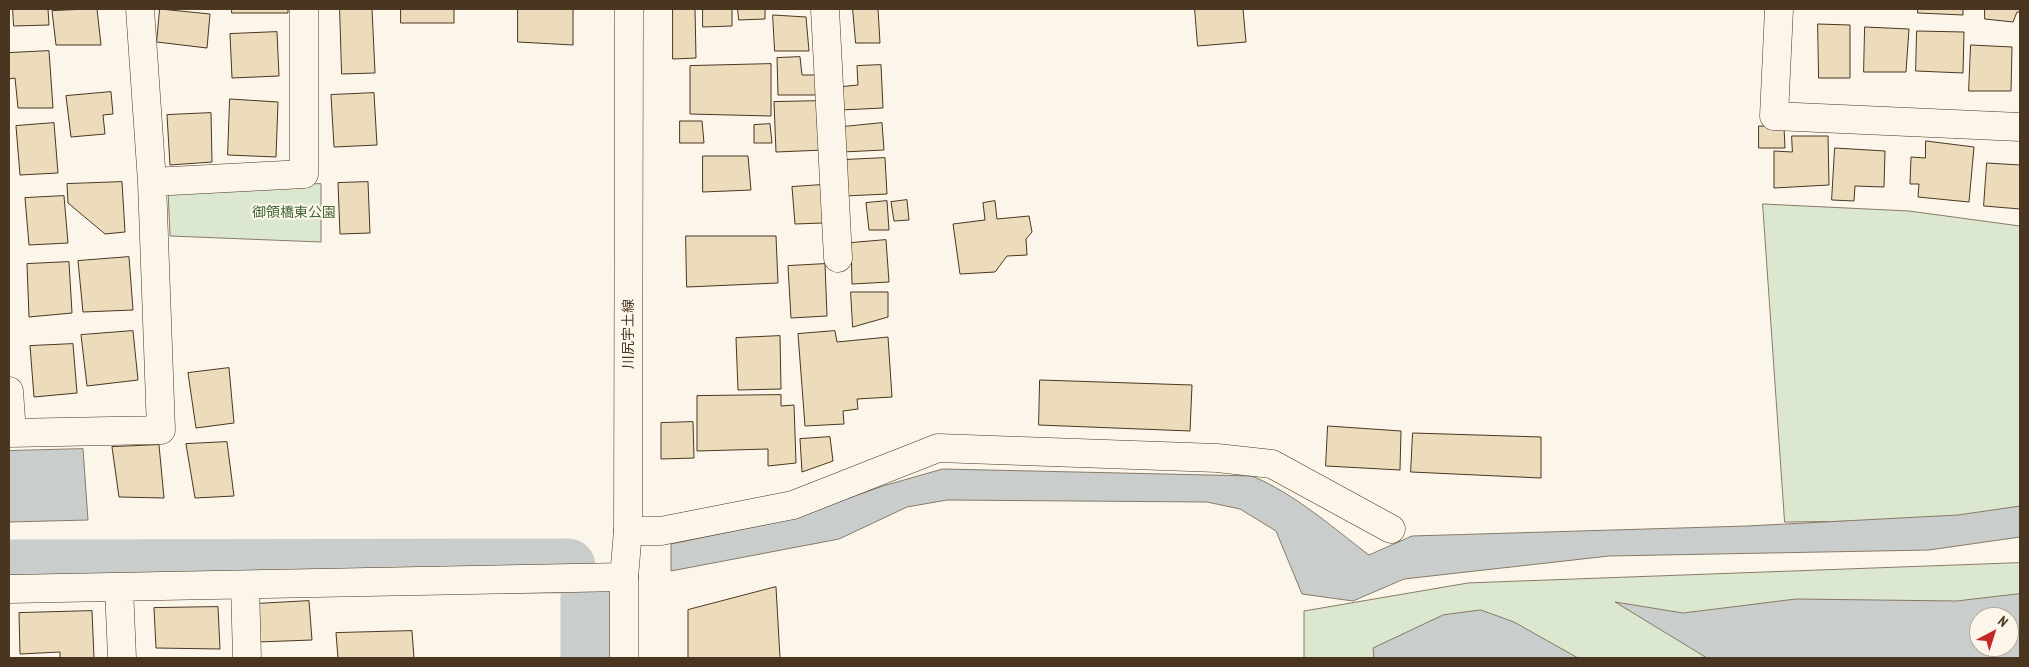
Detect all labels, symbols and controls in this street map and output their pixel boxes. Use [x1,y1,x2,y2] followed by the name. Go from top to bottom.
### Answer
[252,205,336,221] park label: 御領橋東公園
[621,299,637,369] street label: 川尻宇土線
[1969,607,2019,657] north arrow
[1994,612,2012,631] text: N

